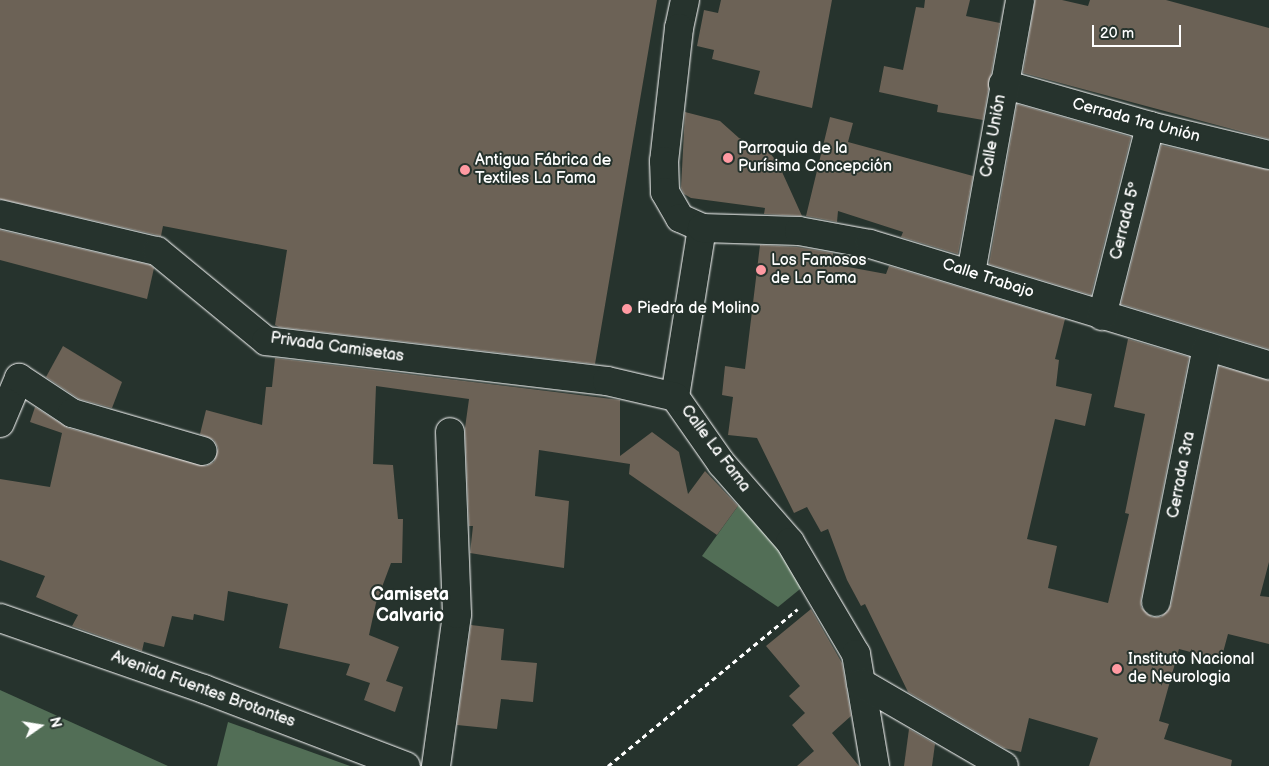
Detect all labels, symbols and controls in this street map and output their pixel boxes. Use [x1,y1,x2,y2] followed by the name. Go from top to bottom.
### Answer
[1094,15,1183,47] scale bar
[1100,24,1134,43] text: 20 m
[977,93,1011,179] street label: Calle Unión
[1070,95,1202,147] street label: Cerrada 1ra Unión
[738,139,892,177] place label: Parroquia de la Purísima Concepción
[475,151,611,189] place label: Antigua Fábrica de Textiles La Fama
[722,152,734,164] marker: Parroquia de la Purísima Concepción
[459,164,471,176] marker: Antigua Fábrica de Textiles La Fama
[1107,180,1145,262] street label: Cerrada 5º
[771,251,866,289] place label: Los Famosos de La Fama
[940,255,1036,303] street label: Calle Trabajo
[755,264,767,276] marker: Los Famosos de La Fama
[637,299,760,319] place label: Piedra de Molino
[621,303,633,315] marker: Piedra de Molino
[269,329,405,367] street label: Privada Camisetas
[676,402,754,496] street label: Calle La Fama
[1164,430,1200,520] street label: Cerrada 3ra
[371,585,449,628] district label: Camiseta Calvario
[108,648,298,732] street label: Avenida Fuentes Brotantes
[1128,650,1254,688] place label: Instituto Nacional de Neurologia
[1110,662,1124,676] marker: Instituto Nacional de Neurologia
[15,701,65,751] north arrow
[46,715,65,730] text: N

